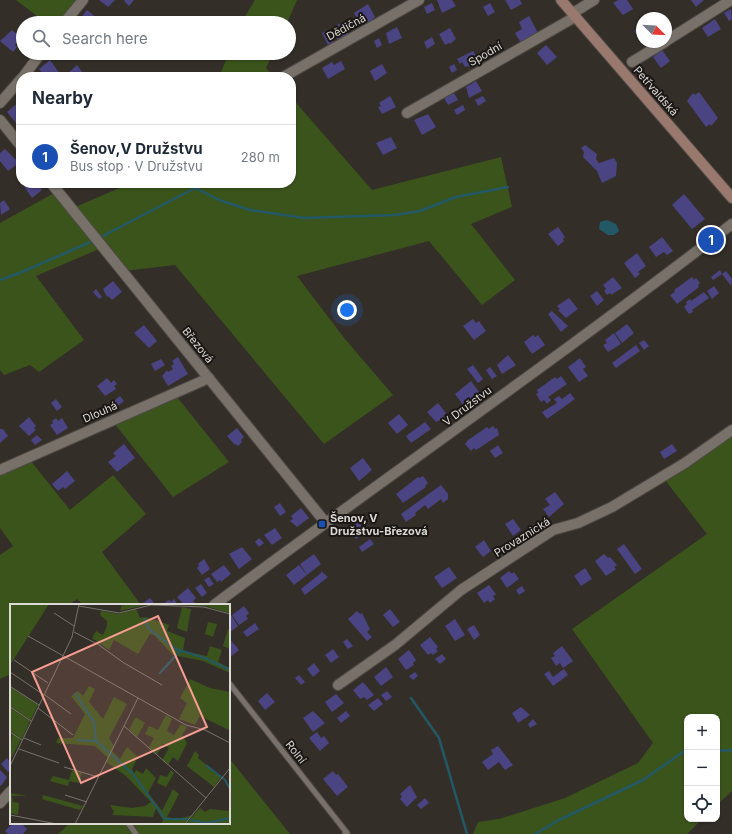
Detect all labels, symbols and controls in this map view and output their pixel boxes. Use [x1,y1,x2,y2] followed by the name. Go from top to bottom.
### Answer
[324,11,368,43] street label: Dědičná
[636,12,672,48] north arrow
[16,16,296,60] search box
[30,27,52,49] icon: search
[62,29,148,48] text: Search here
[466,39,504,69] street label: Spodní
[631,63,681,119] street label: Petřvaldská
[32,88,93,108] text: Nearby
[70,139,203,158] text: Šenov,V Družstvu
[42,149,48,165] text: 1
[241,149,280,165] text: 280 m
[70,158,203,174] text: Bus stop · V Družstvu
[698,225,724,255] pin: 1
[337,300,357,320] your location
[179,324,217,366] street label: Březová
[440,383,494,429] street label: V Družstvu
[81,398,119,426] street label: Dlouhá
[330,511,428,538] place label: Šenov, V Družstvu-Březová
[491,514,553,560] street label: Provaznická
[317,519,327,529] marker: Šenov, V Družstvu-Březová
[10,604,230,824] inset map
[684,714,720,822] map controls
[684,714,720,750] button: +
[283,738,310,767] street label: Rolní
[684,750,720,786] button: −
[684,786,720,822] button: locate

